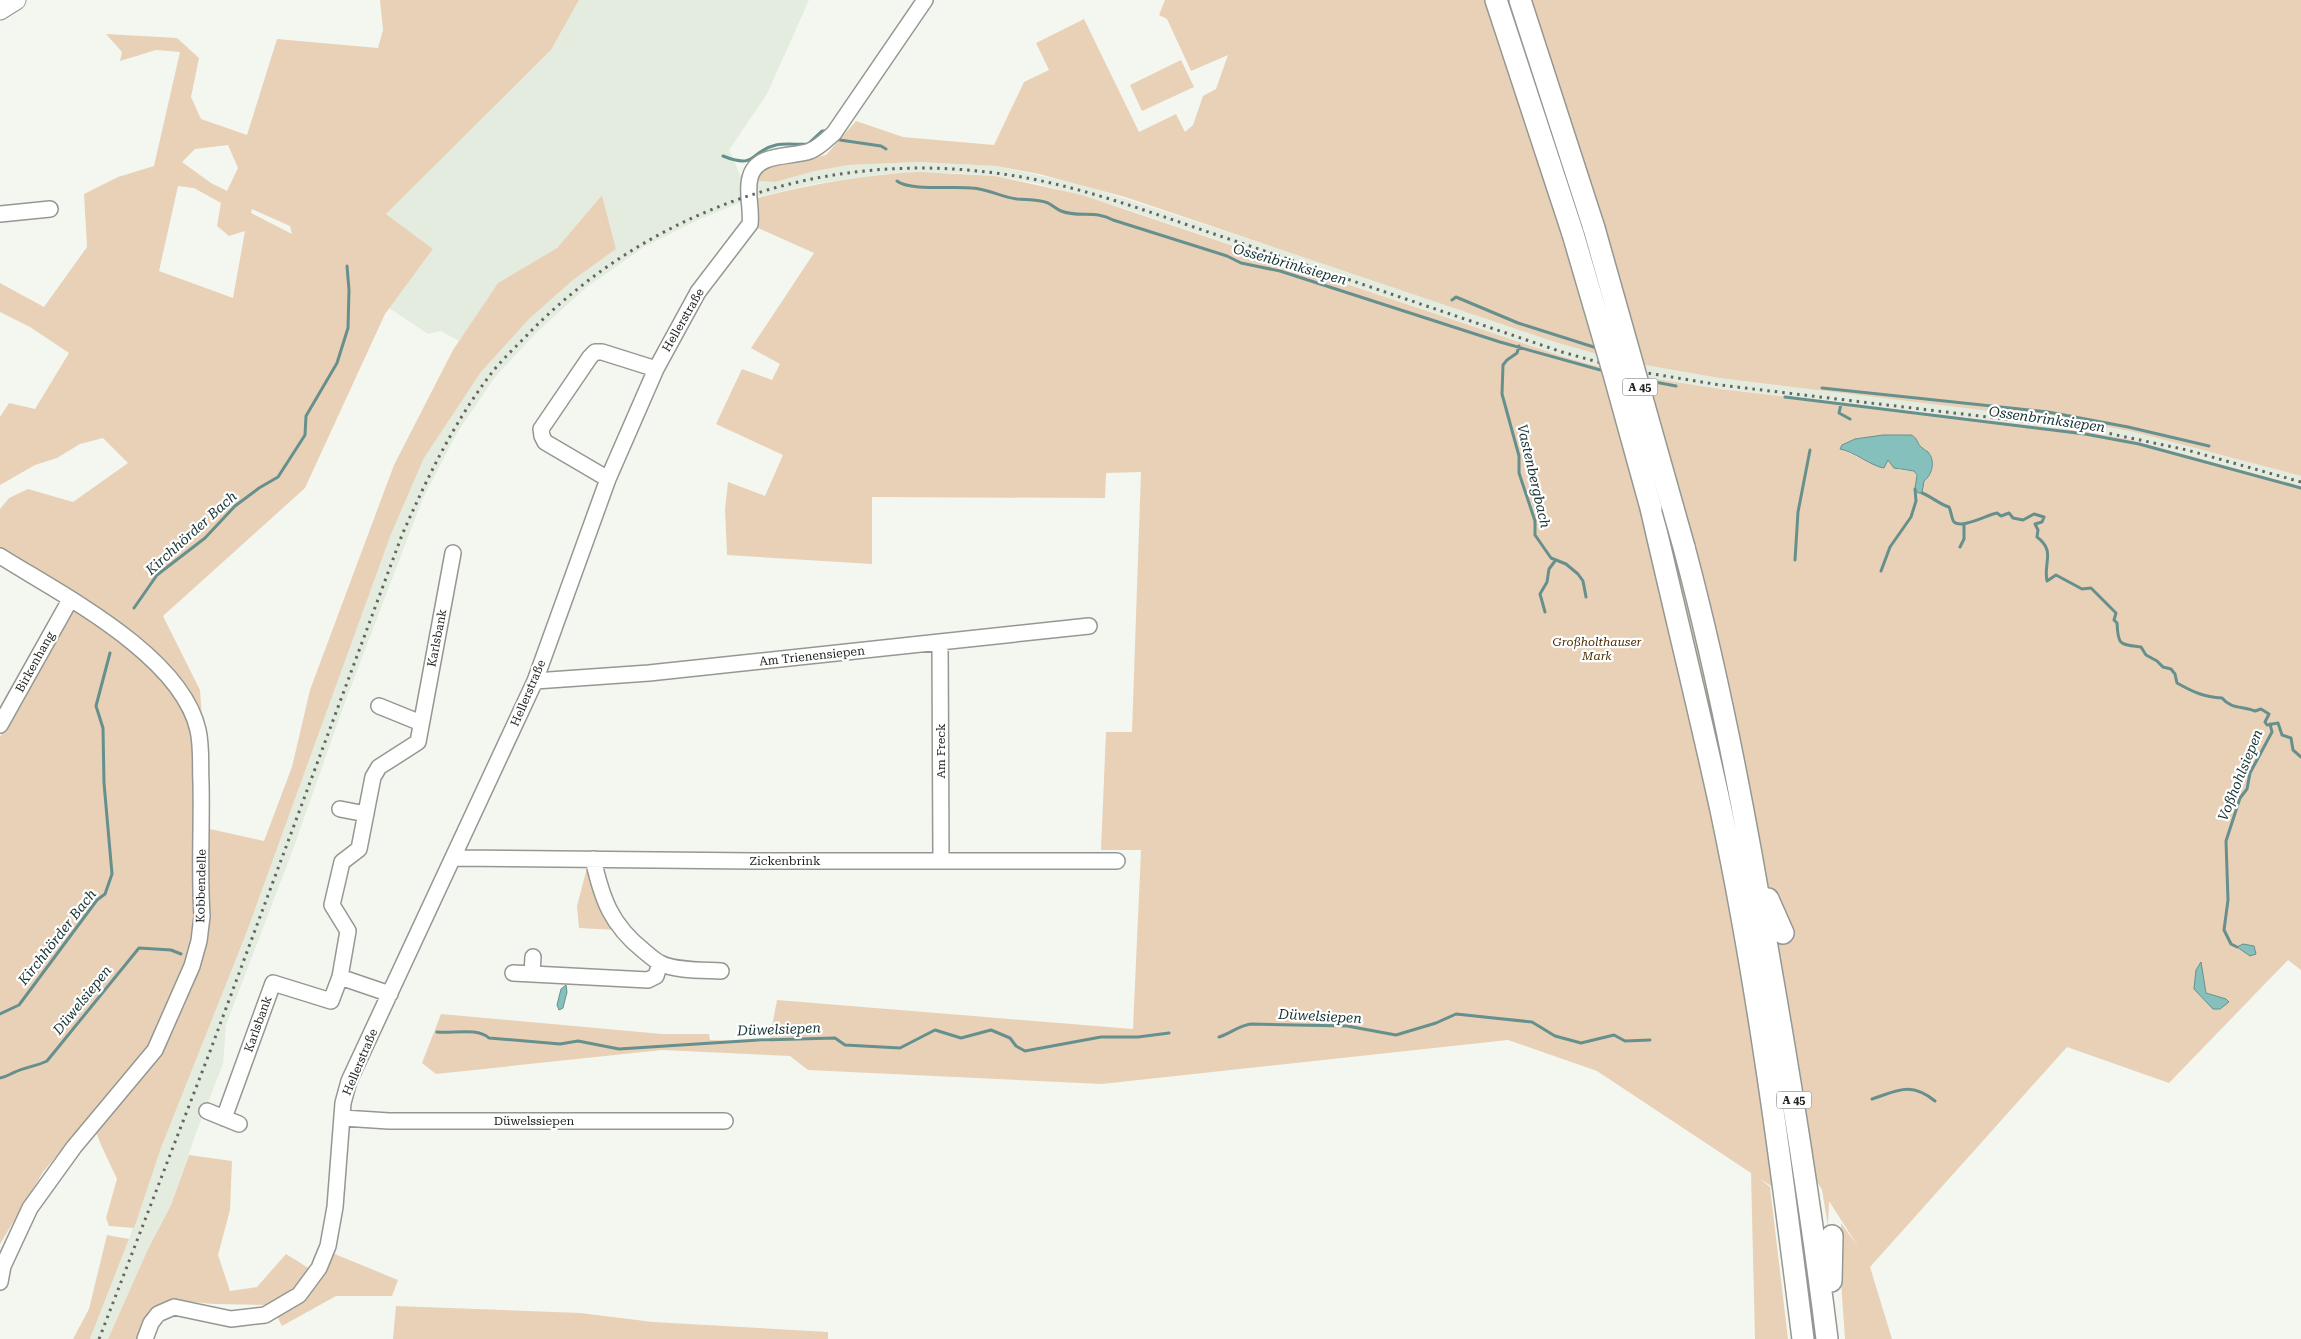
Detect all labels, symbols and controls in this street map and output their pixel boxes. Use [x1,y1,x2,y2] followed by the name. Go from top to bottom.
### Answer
[1231,240,1349,288] water label: Ossenbrinksiepen
[659,285,707,354] street label: Hellerstraße
[1622,378,1658,396] road number: A 45
[1988,403,2107,435] water label: Ossenbrinksiepen
[1514,422,1554,530] water label: Vastenbergbach
[142,488,240,579] water label: Kirchhörder Bach
[425,607,450,668] street label: Karlsbank
[13,629,57,695] street label: Birkenhang
[1553,635,1642,663] park label: Großholthauser Mark
[759,643,866,669] street label: Am Trienensiepen
[508,657,548,728] street label: Hellerstraße
[934,723,948,779] street label: Am Freck
[2214,727,2266,823] water label: Voßhohlsiepen
[193,849,209,923] street label: Kobbendelle
[749,854,821,868] street label: Zickenbrink
[14,886,100,989] water label: Kirchhörder Bach
[49,962,115,1038] water label: Düwelsiepen
[241,994,275,1054] street label: Karlsbank
[1277,1006,1363,1026] water label: Düwelsiepen
[736,1020,821,1038] water label: Düwelsiepen
[340,1026,380,1097] street label: Hellerstraße
[1776,1092,1812,1108] road number: A 45
[494,1114,575,1128] street label: Düwelssiepen

